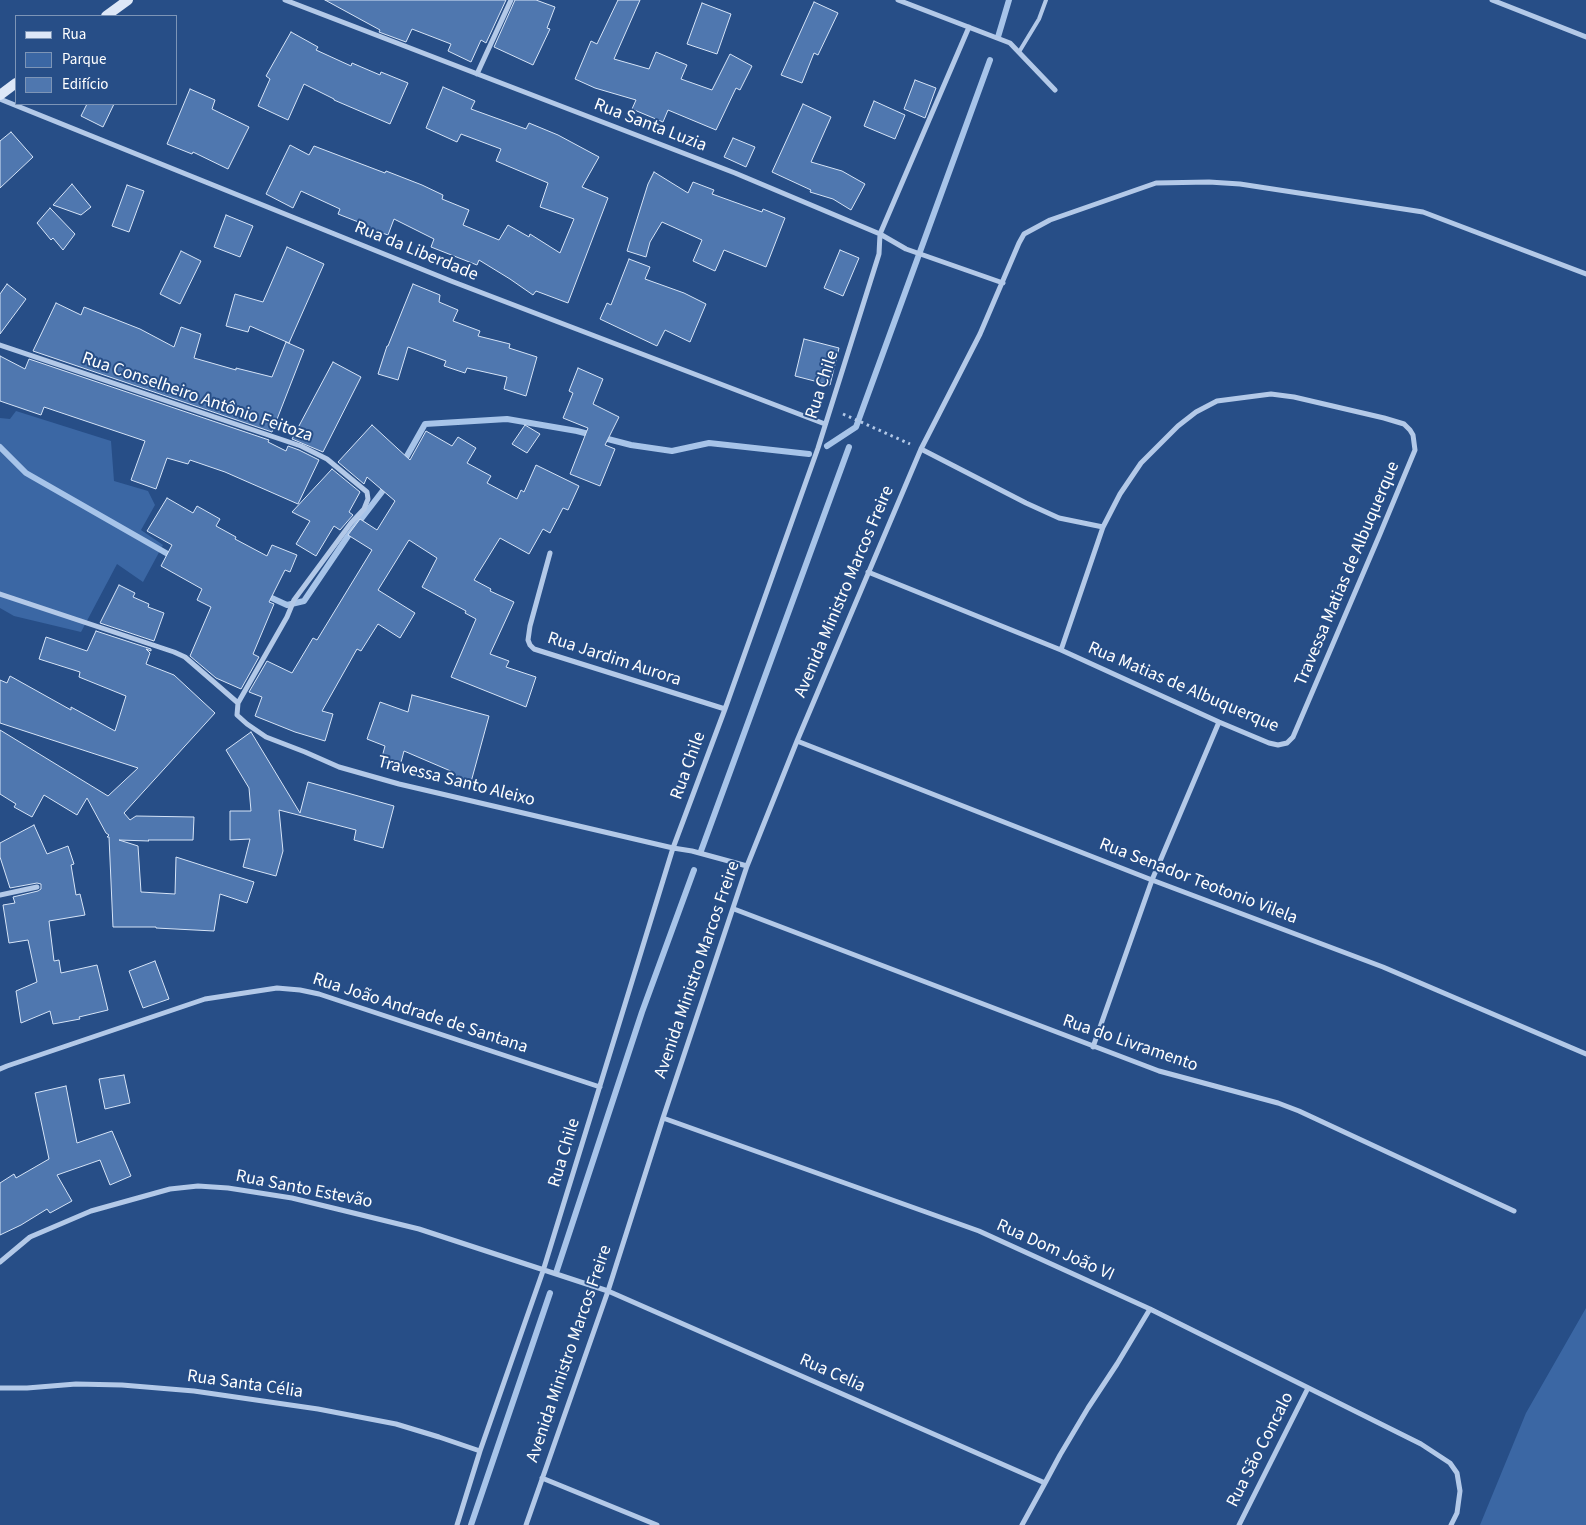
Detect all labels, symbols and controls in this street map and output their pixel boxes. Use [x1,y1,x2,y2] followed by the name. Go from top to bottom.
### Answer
[15,15,178,105] legend
[62,24,86,45] text: Rua
[62,49,106,70] text: Parque
[62,74,109,95] text: Edifício
[591,95,709,157] street label: Rua Santa Luzia
[351,217,481,287] street label: Rua da Liberdade
[79,348,315,448] street label: Rua Conselheiro Antônio Feitoza
[802,348,844,422] street label: Rua Chile
[1291,459,1405,689] street label: Travessa Matias de Albuquerque
[790,483,900,701] street label: Avenida Ministro Marcos Freire
[544,628,684,692] street label: Rua Jardim Aurora
[1084,638,1282,738] street label: Rua Matias de Albuquerque
[667,729,711,803] street label: Rua Chile
[375,752,537,812] street label: Travessa Santo Aleixo
[1096,834,1300,930] street label: Rua Senador Teotonio Vilela
[651,859,745,1081] street label: Avenida Ministro Marcos Freire
[310,969,530,1059] street label: Rua João Andrade de Santana
[1059,1011,1201,1077] street label: Rua do Livramento
[544,1116,586,1190] street label: Rua Chile
[234,1166,374,1214] street label: Rua Santo Estevão
[993,1215,1117,1287] street label: Rua Dom João VI
[523,1243,617,1465] street label: Avenida Ministro Marcos Freire
[796,1350,868,1398] street label: Rua Celia
[186,1366,304,1404] street label: Rua Santa Célia
[1223,1389,1299,1511] street label: Rua São Concalo

